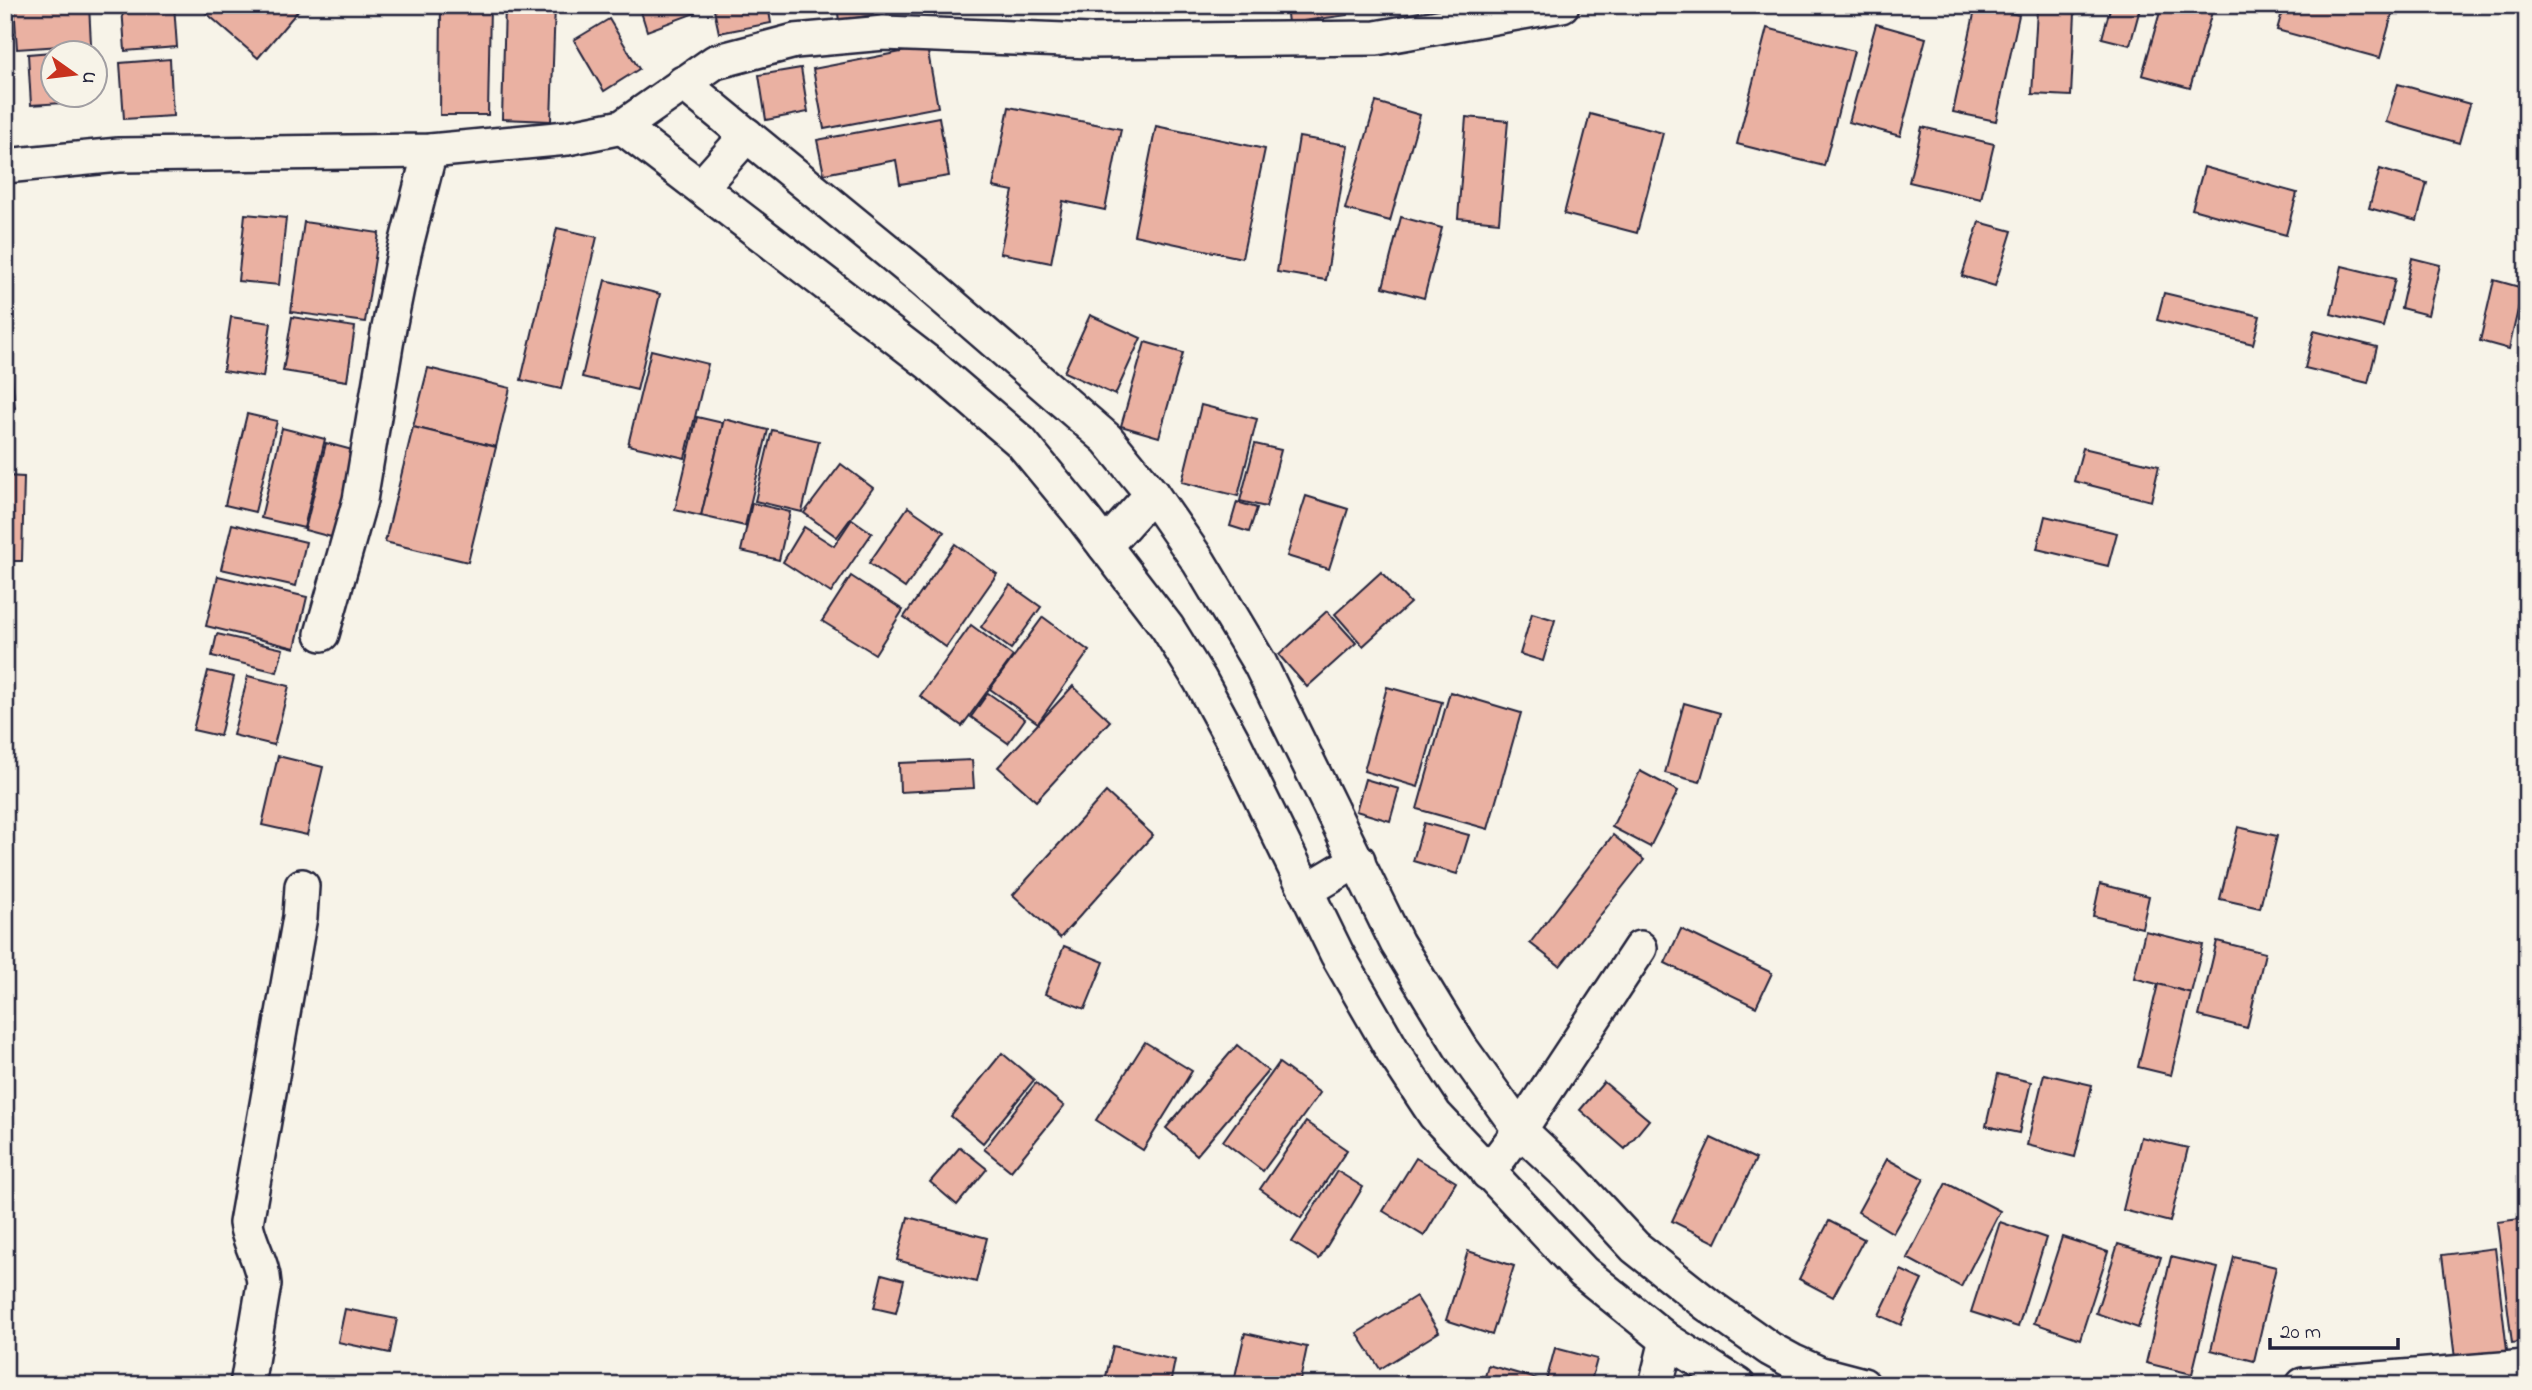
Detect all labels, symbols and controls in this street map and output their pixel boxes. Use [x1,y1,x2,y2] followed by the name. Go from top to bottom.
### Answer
[38,38,108,108] north arrow
[74,68,103,87] text: U
[2270,1306,2397,1350] scale bar
[2280,1318,2321,1348] text: 20 m

